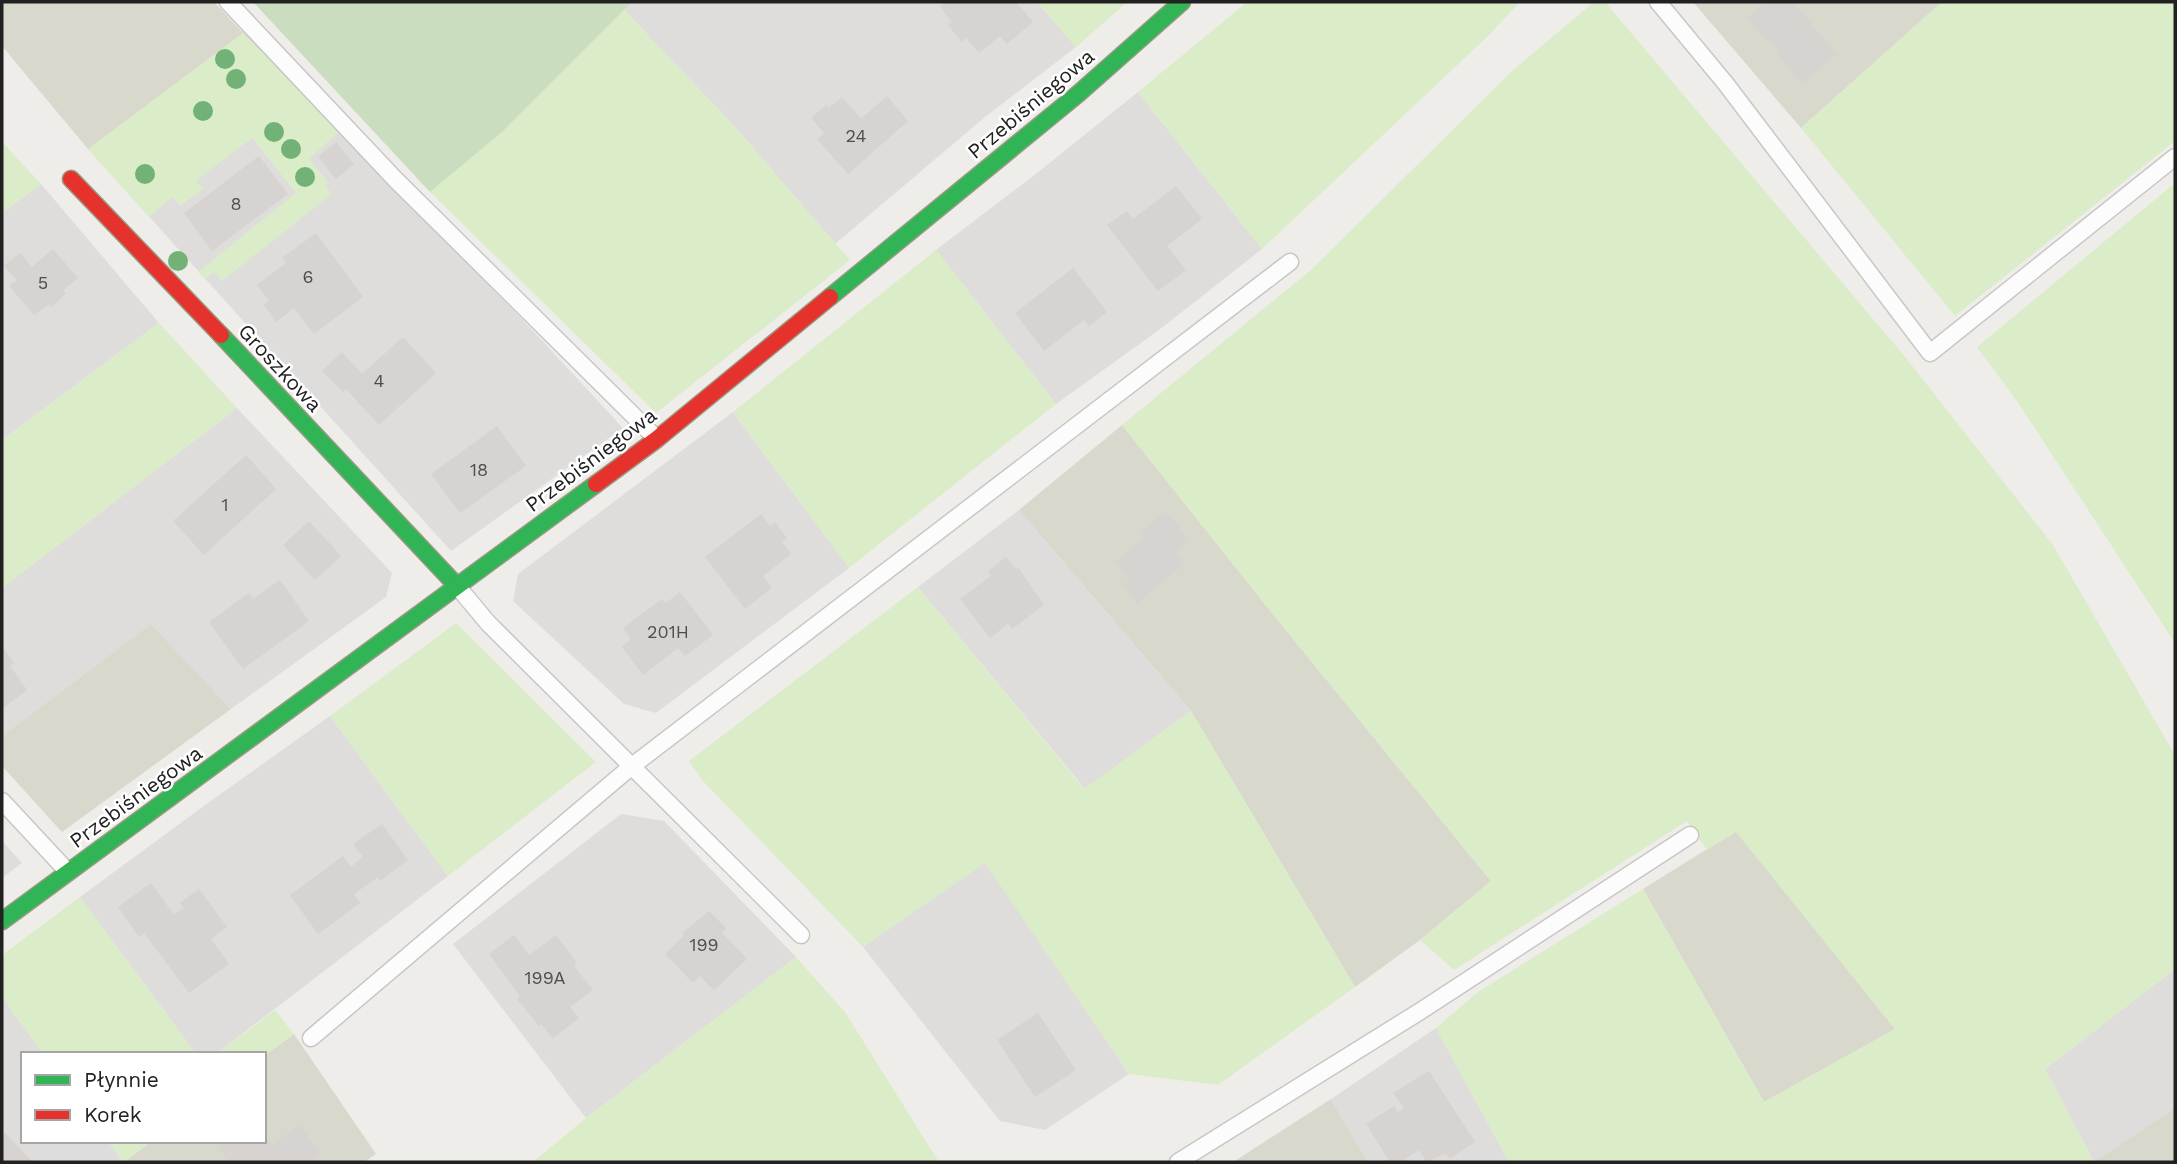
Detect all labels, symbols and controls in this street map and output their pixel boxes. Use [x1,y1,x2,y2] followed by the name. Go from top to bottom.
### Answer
[962,43,1099,164] street label: Przebiśniegowa
[846,125,866,146] house number: 24
[230,193,242,214] house number: 8
[303,266,313,287] house number: 6
[38,272,48,293] house number: 5
[233,318,328,417] street label: Groszkowa
[374,370,385,391] house number: 4
[520,402,661,517] street label: Przebiśniegowa
[470,459,488,480] house number: 18
[221,494,229,515] house number: 1
[647,621,689,642] house number: 201H
[65,740,207,853] street label: Przebiśniegowa
[689,934,719,955] house number: 199
[525,967,566,988] house number: 199A
[21,1052,266,1143] legend
[84,1067,159,1092] text: Płynnie
[84,1102,142,1127] text: Korek

